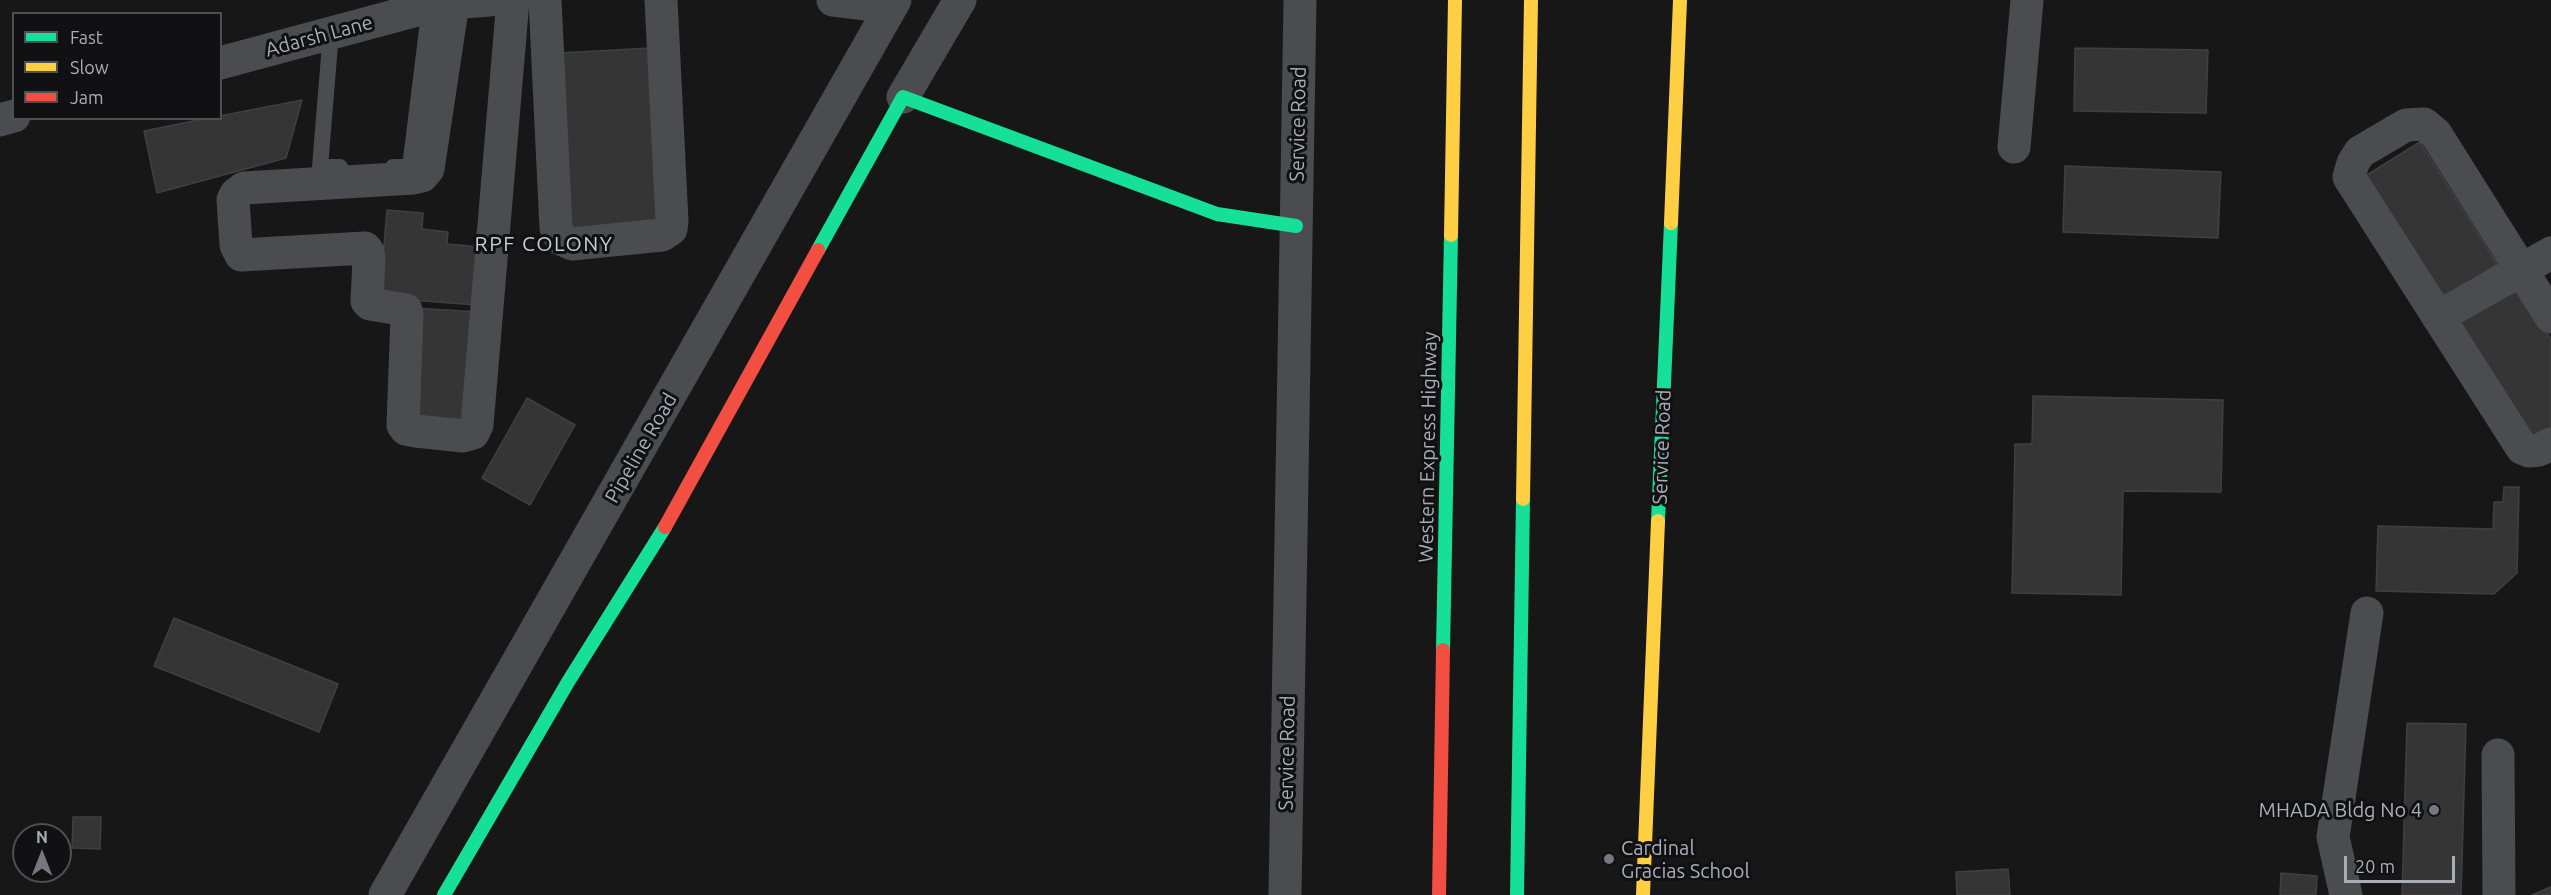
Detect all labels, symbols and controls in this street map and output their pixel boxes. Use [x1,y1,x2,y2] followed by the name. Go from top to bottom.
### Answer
[263,10,375,62] street label: Adarsh Lane
[12,12,222,120] legend
[70,27,103,47] text: Fast
[70,57,109,77] text: Slow
[1285,66,1311,182] street label: Service Road
[70,87,104,107] text: Jam
[475,231,613,257] district label: RPF COLONY
[1414,331,1442,563] street label: Western Express Highway
[600,389,682,507] street label: Pipeline Road
[1648,389,1676,505] street label: Service Road
[1274,695,1300,811] street label: Service Road
[2259,798,2422,822] place label: MHADA Bldg No 4
[2427,803,2441,817] marker: MHADA Bldg No 4
[12,823,72,883] north arrow
[36,828,48,846] text: N
[1621,836,1750,883] place label: Cardinal Gracias School
[2347,844,2458,882] scale bar
[1602,852,1616,866] marker: Cardinal Gracias School
[2355,856,2395,876] text: 20 m

